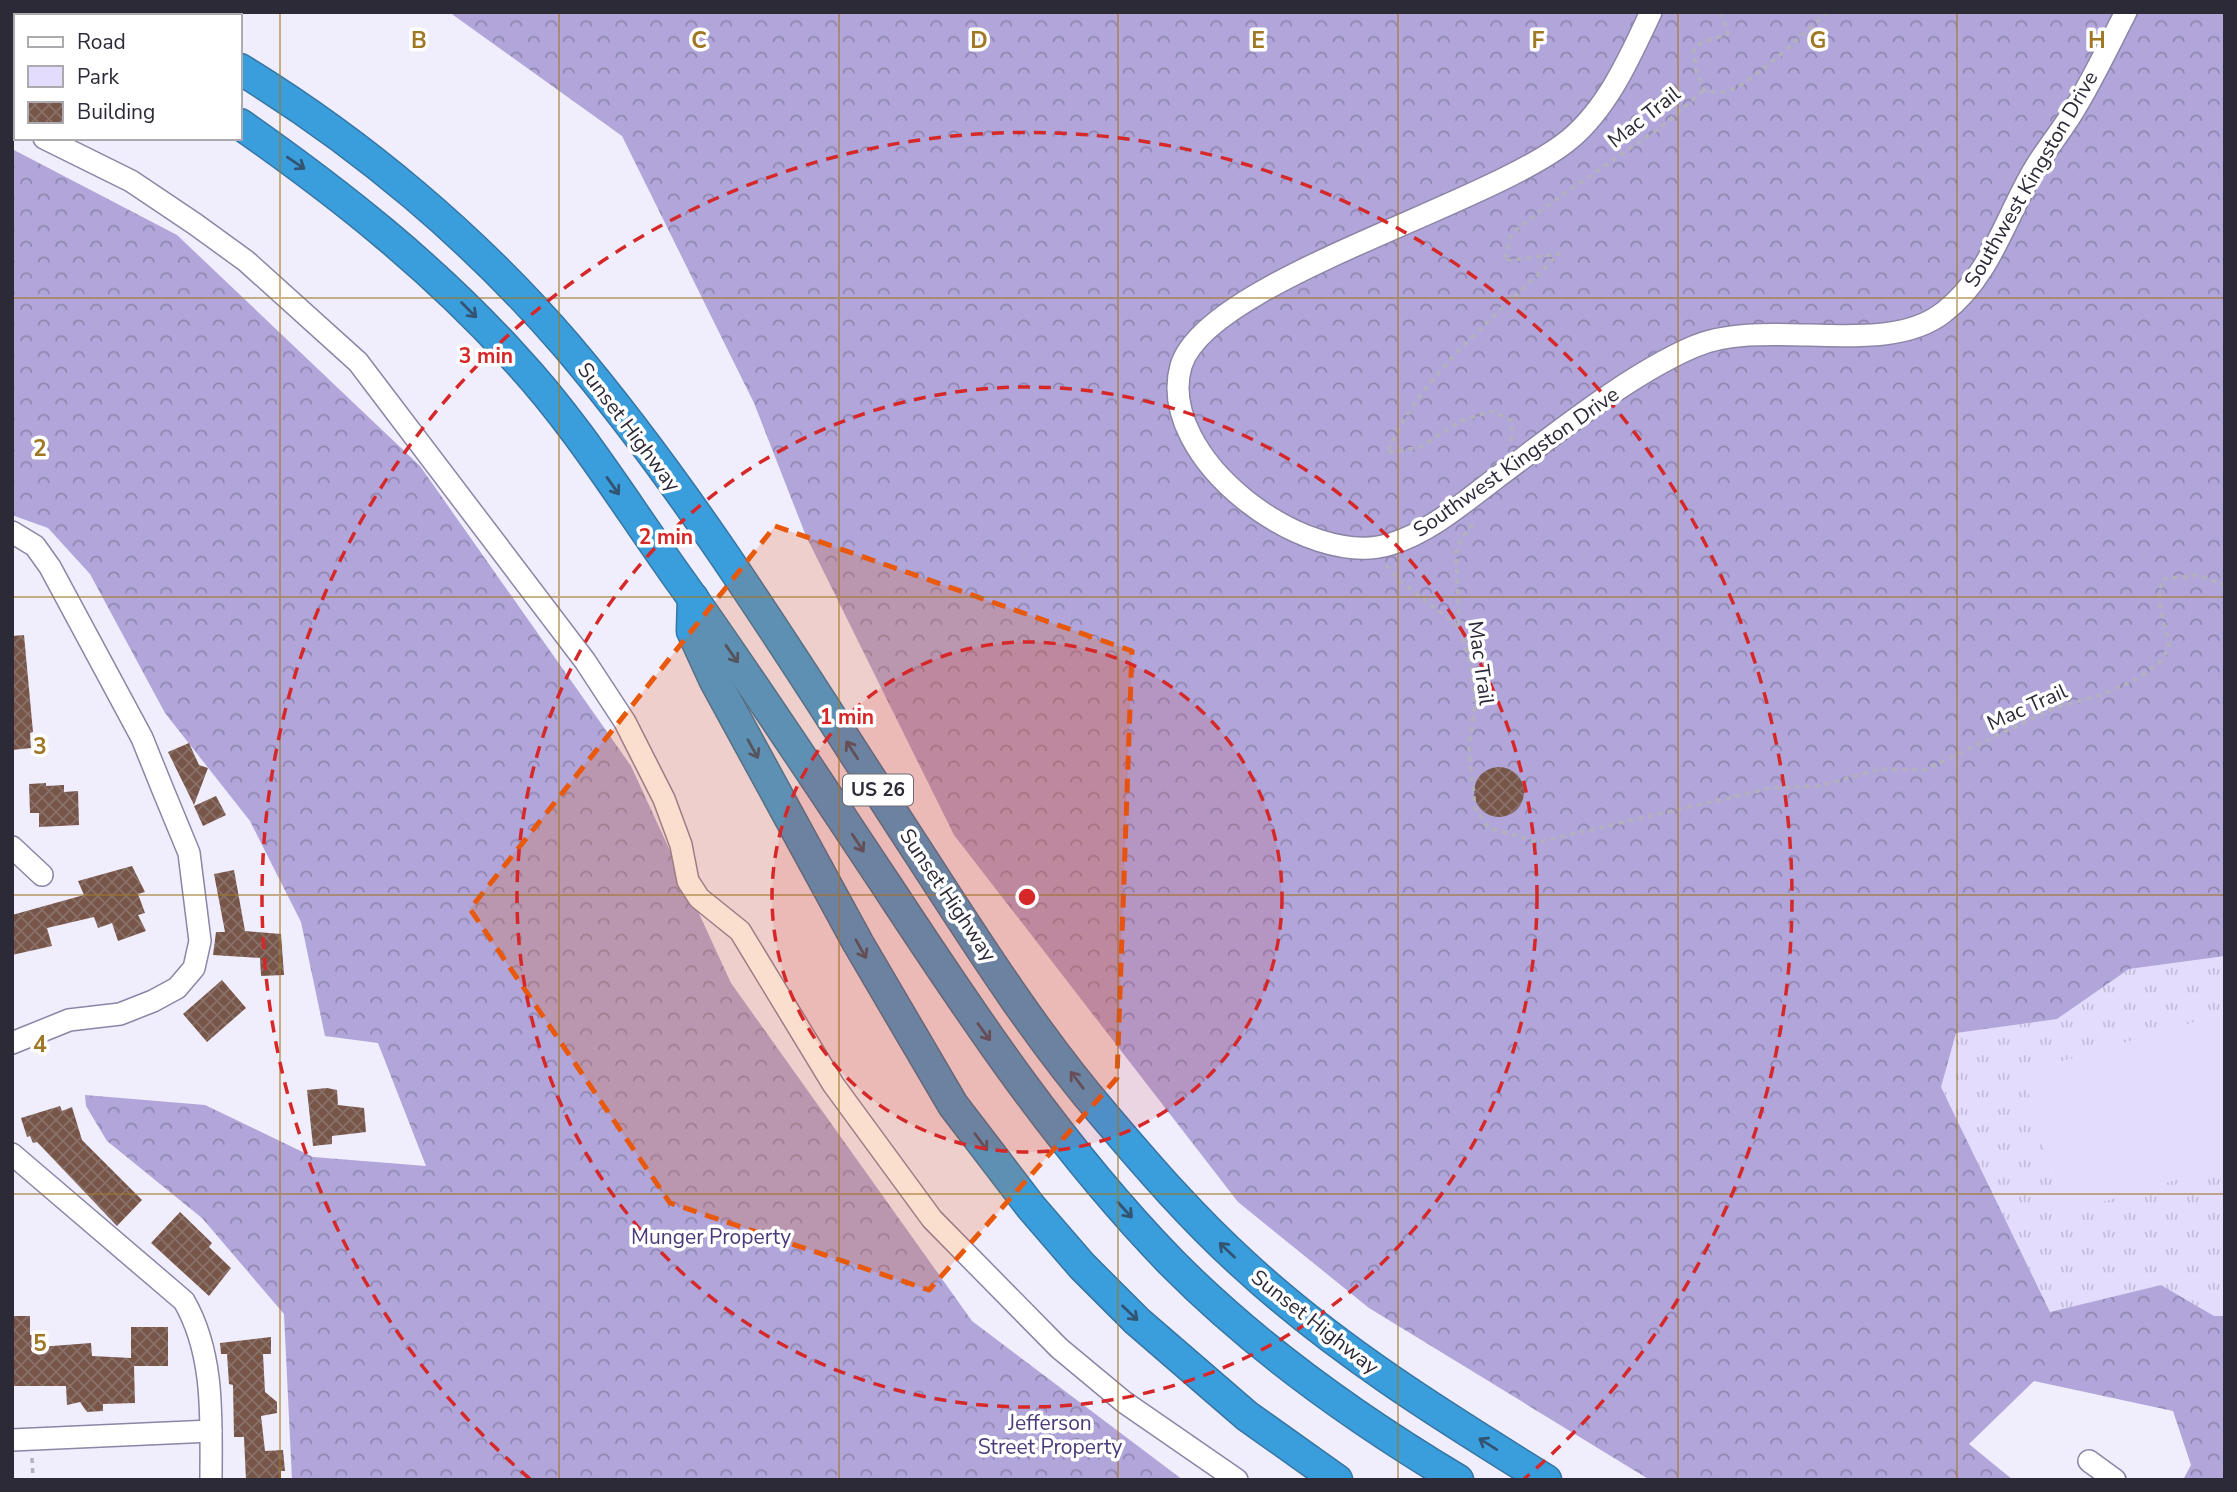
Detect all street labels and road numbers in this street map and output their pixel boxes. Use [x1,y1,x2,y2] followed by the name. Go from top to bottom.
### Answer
[1958,66,2104,292] street label: Southwest Kingston Drive
[1602,79,1687,154] street label: Mac Trail
[571,357,687,497] street label: Sunset Highway
[1408,380,1624,544] street label: Southwest Kingston Drive
[1461,619,1501,708] street label: Mac Trail
[1983,677,2072,737] street label: Mac Trail
[843,775,913,806] road number: US 26
[893,823,1003,967] street label: Sunset Highway
[1245,1263,1385,1381] street label: Sunset Highway

